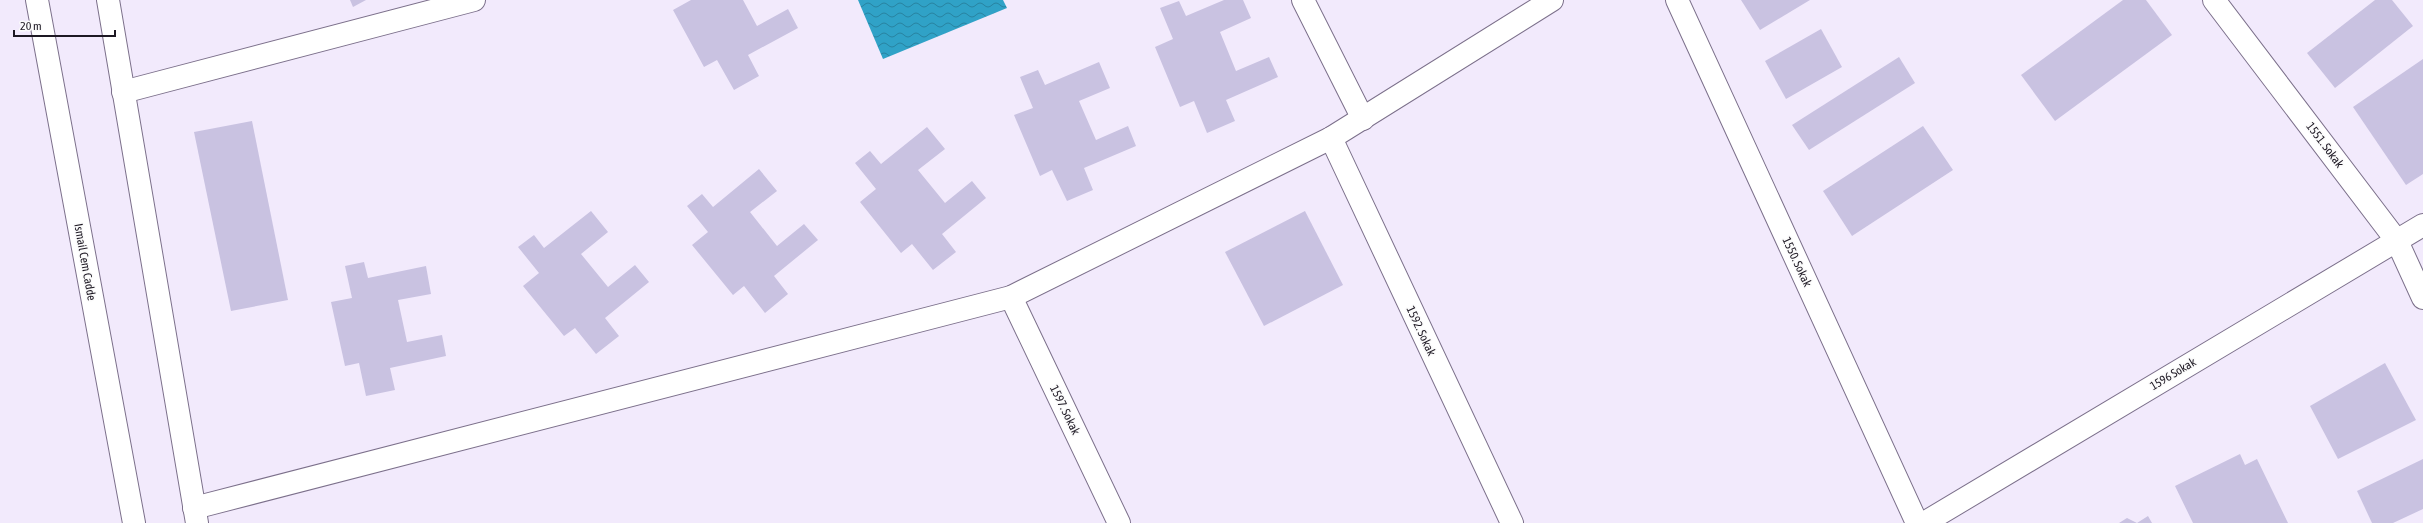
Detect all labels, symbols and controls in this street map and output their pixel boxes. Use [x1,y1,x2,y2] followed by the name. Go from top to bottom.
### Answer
[14,12,115,38] scale bar
[20,19,42,33] text: 20 m
[2303,120,2347,171] street label: 1551. Sokak
[71,222,99,302] street label: Ismail Cem Cadde
[1779,235,1815,290] street label: 1550. Sokak
[1403,304,1439,359] street label: 1592. Sokak
[2148,354,2199,393] street label: 1596 Sokak
[1047,383,1083,438] street label: 1597. Sokak

